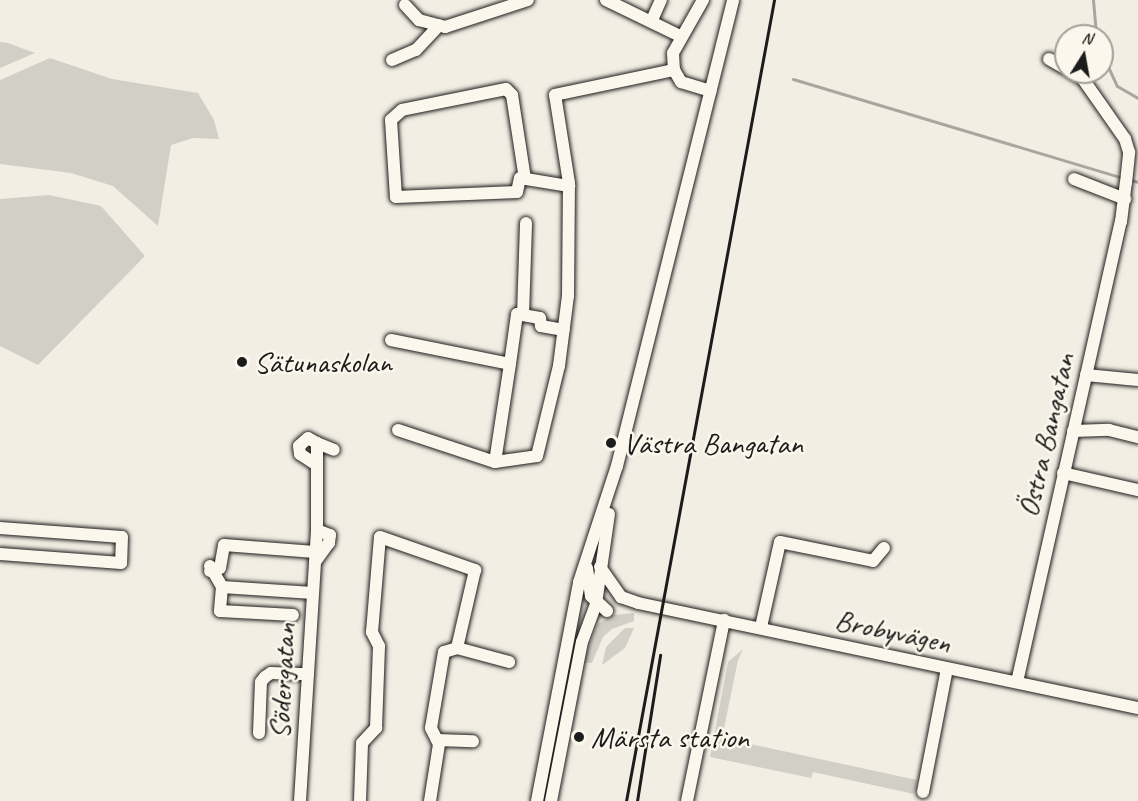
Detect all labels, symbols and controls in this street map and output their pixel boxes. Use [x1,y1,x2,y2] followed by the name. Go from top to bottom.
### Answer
[1054,24,1114,84] north arrow
[1080,28,1094,49] text: N
[254,344,392,380] place label: Sätunaskolan
[1010,350,1082,520] street label: Östra Bangatan
[235,355,249,369] marker: Sätunaskolan
[623,425,803,461] place label: Västra Bangatan
[604,436,618,450] marker: Västra Bangatan
[832,601,954,661] street label: Brobyvägen
[261,622,303,740] street label: Södergatan
[591,719,750,755] place label: Märsta station
[572,730,586,744] marker: Märsta station

